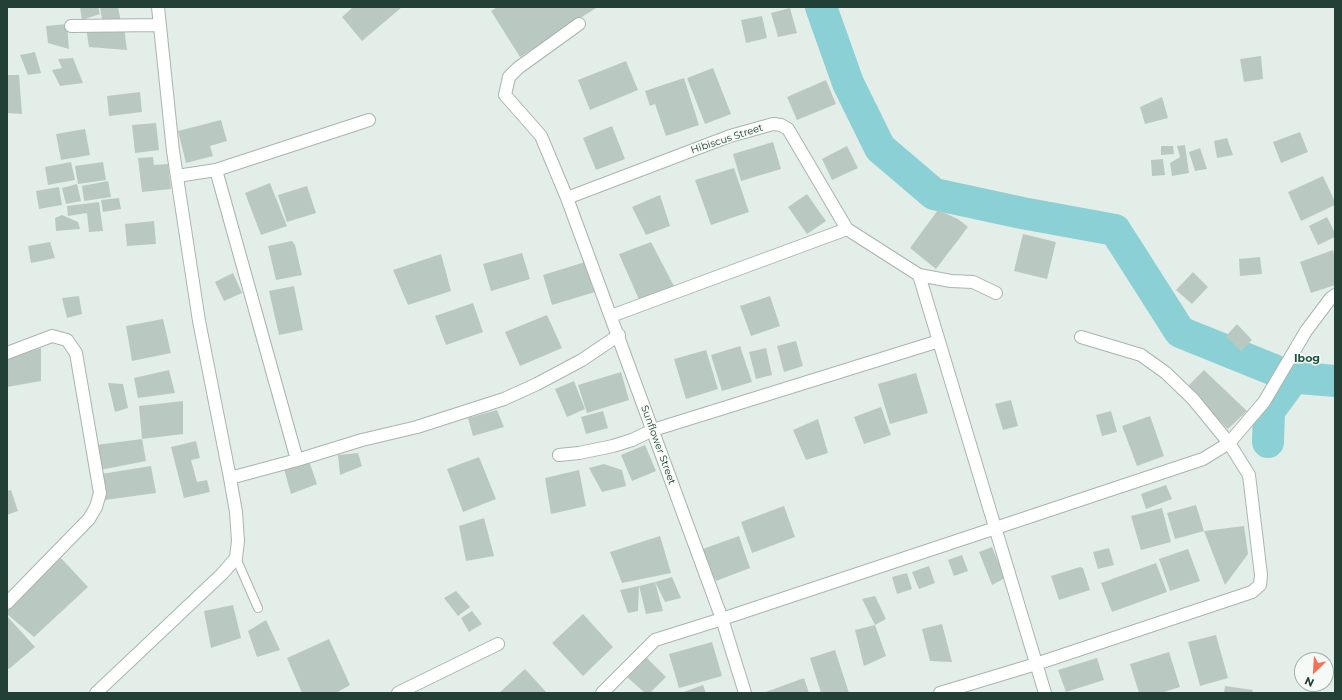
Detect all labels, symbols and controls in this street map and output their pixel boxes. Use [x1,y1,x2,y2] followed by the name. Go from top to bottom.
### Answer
[689,122,765,156] street label: Hibiscus Street
[1294,352,1320,366] district label: Ibog
[638,404,678,486] street label: Sunflower Street
[1294,652,1334,692] north arrow
[1302,674,1316,690] text: N

